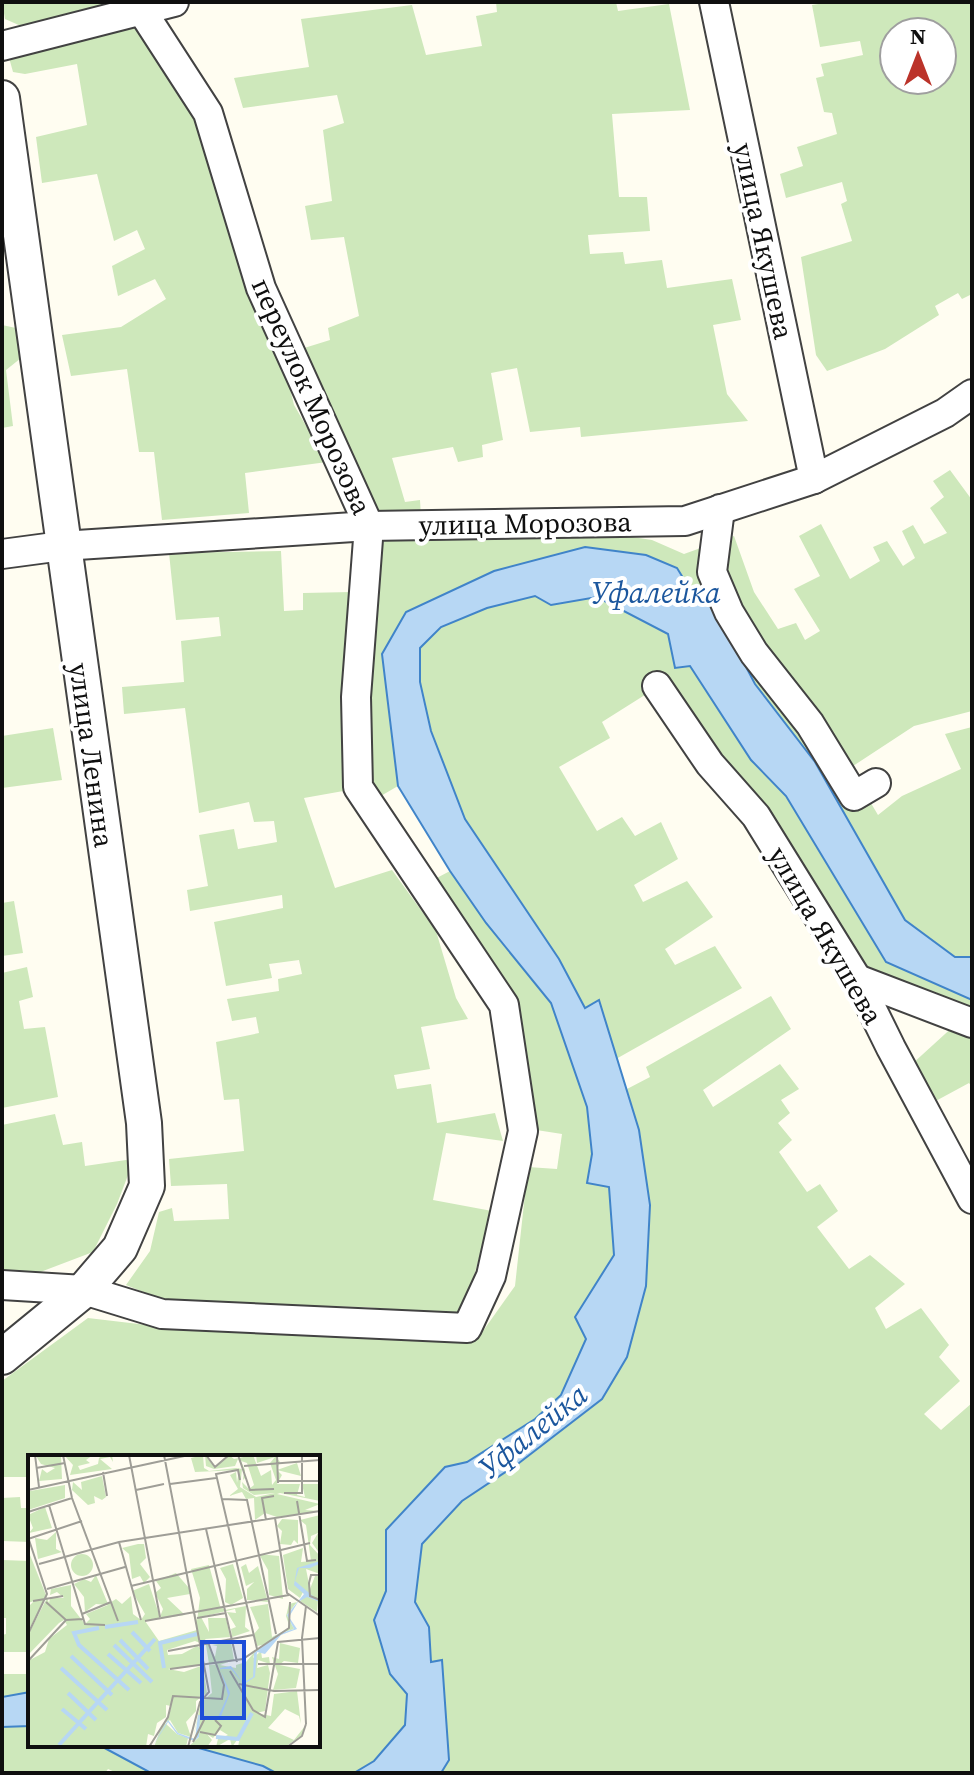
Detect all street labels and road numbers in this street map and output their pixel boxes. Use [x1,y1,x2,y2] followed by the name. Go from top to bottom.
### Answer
[725,139,804,343] street label: улица Якушева
[243,272,382,521] street label: переулок Морозова
[418,502,633,544] street label: улица Морозова
[60,660,124,851] street label: улица Ленина
[760,839,893,1032] street label: улица Якушева

